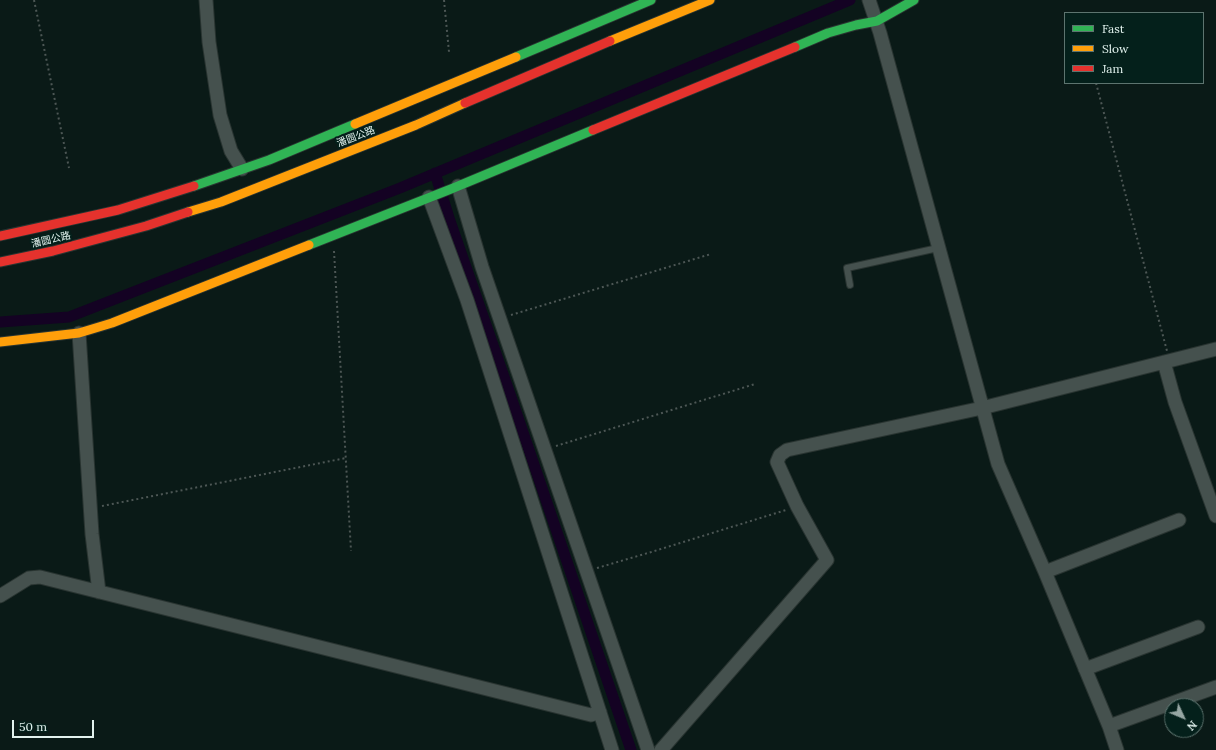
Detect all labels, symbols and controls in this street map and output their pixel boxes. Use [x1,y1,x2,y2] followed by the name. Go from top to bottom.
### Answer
[1064,12,1204,84] legend
[1102,21,1125,36] text: Fast
[1102,41,1129,56] text: Slow
[1102,61,1123,76] text: Jam
[335,124,377,150] street label: 潘圆公路
[30,230,72,250] street label: 潘圆公路
[1164,698,1204,738] north arrow
[14,712,96,738] scale bar
[1184,718,1200,734] text: N
[19,719,47,734] text: 50 m

